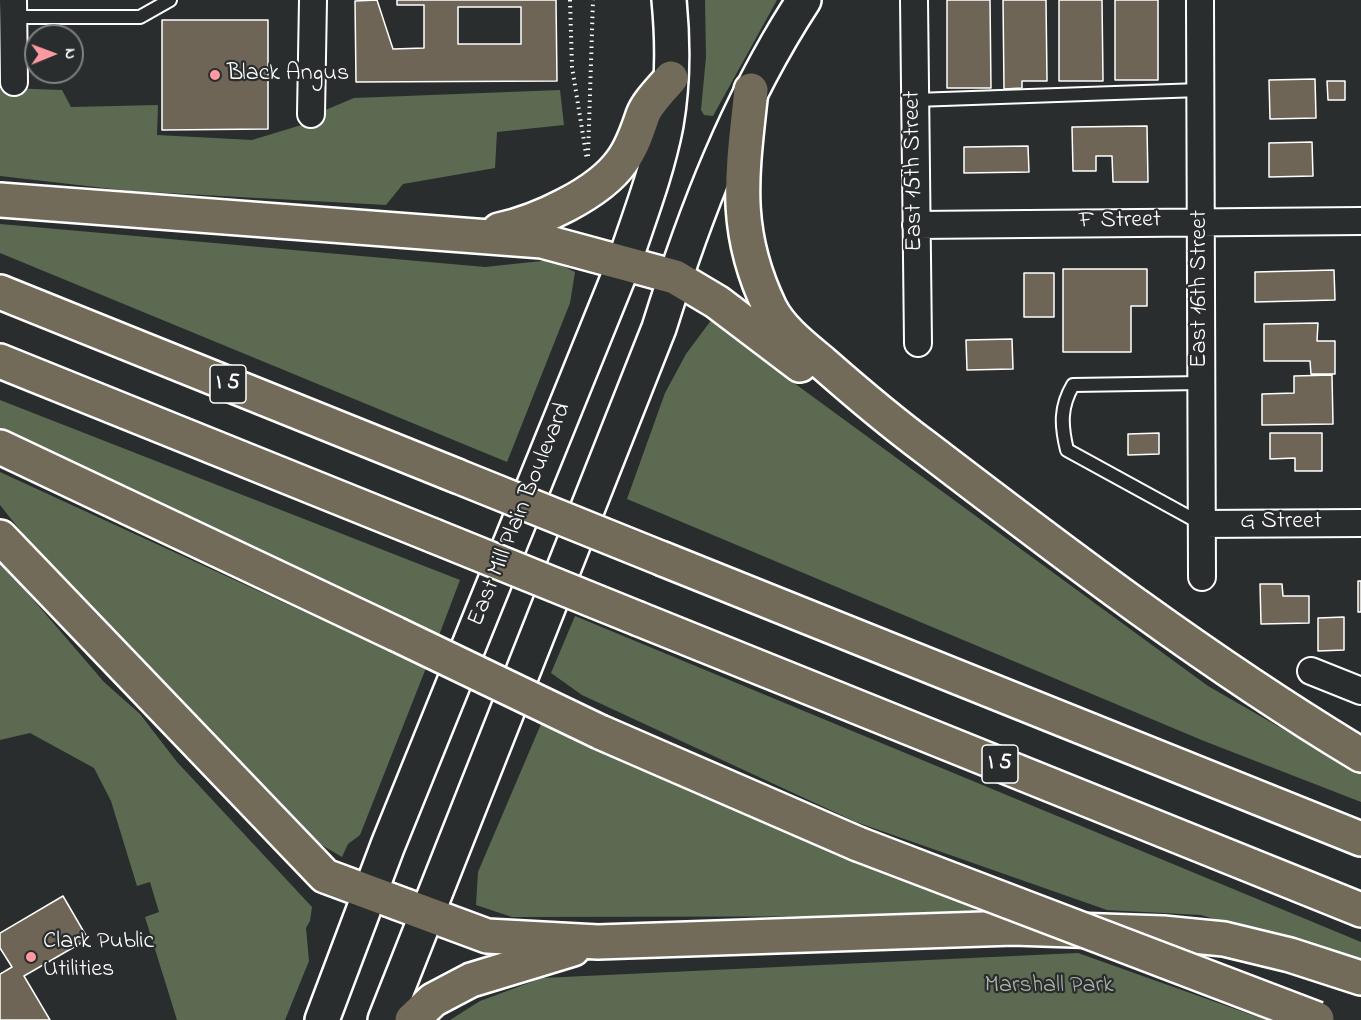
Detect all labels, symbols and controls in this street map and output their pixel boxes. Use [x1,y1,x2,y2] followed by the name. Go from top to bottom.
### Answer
[24,24,84,84] north arrow
[58,48,82,59] text: N
[227,61,349,89] place label: Black Angus
[208,68,222,82] marker: Black Angus
[899,90,931,252] street label: East 15th Street
[1079,207,1161,237] street label: F Street
[1187,210,1215,368] street label: East 16th Street
[210,365,246,403] road number: I 5
[463,399,579,631] street label: East Mill Plain Boulevard
[1240,509,1322,537] street label: G Street
[982,745,1018,783] road number: I 5
[43,929,154,985] place label: Clark Public Utilities
[24,950,38,964] marker: Clark Public Utilities
[985,973,1113,1001] park label: Marshall Park

